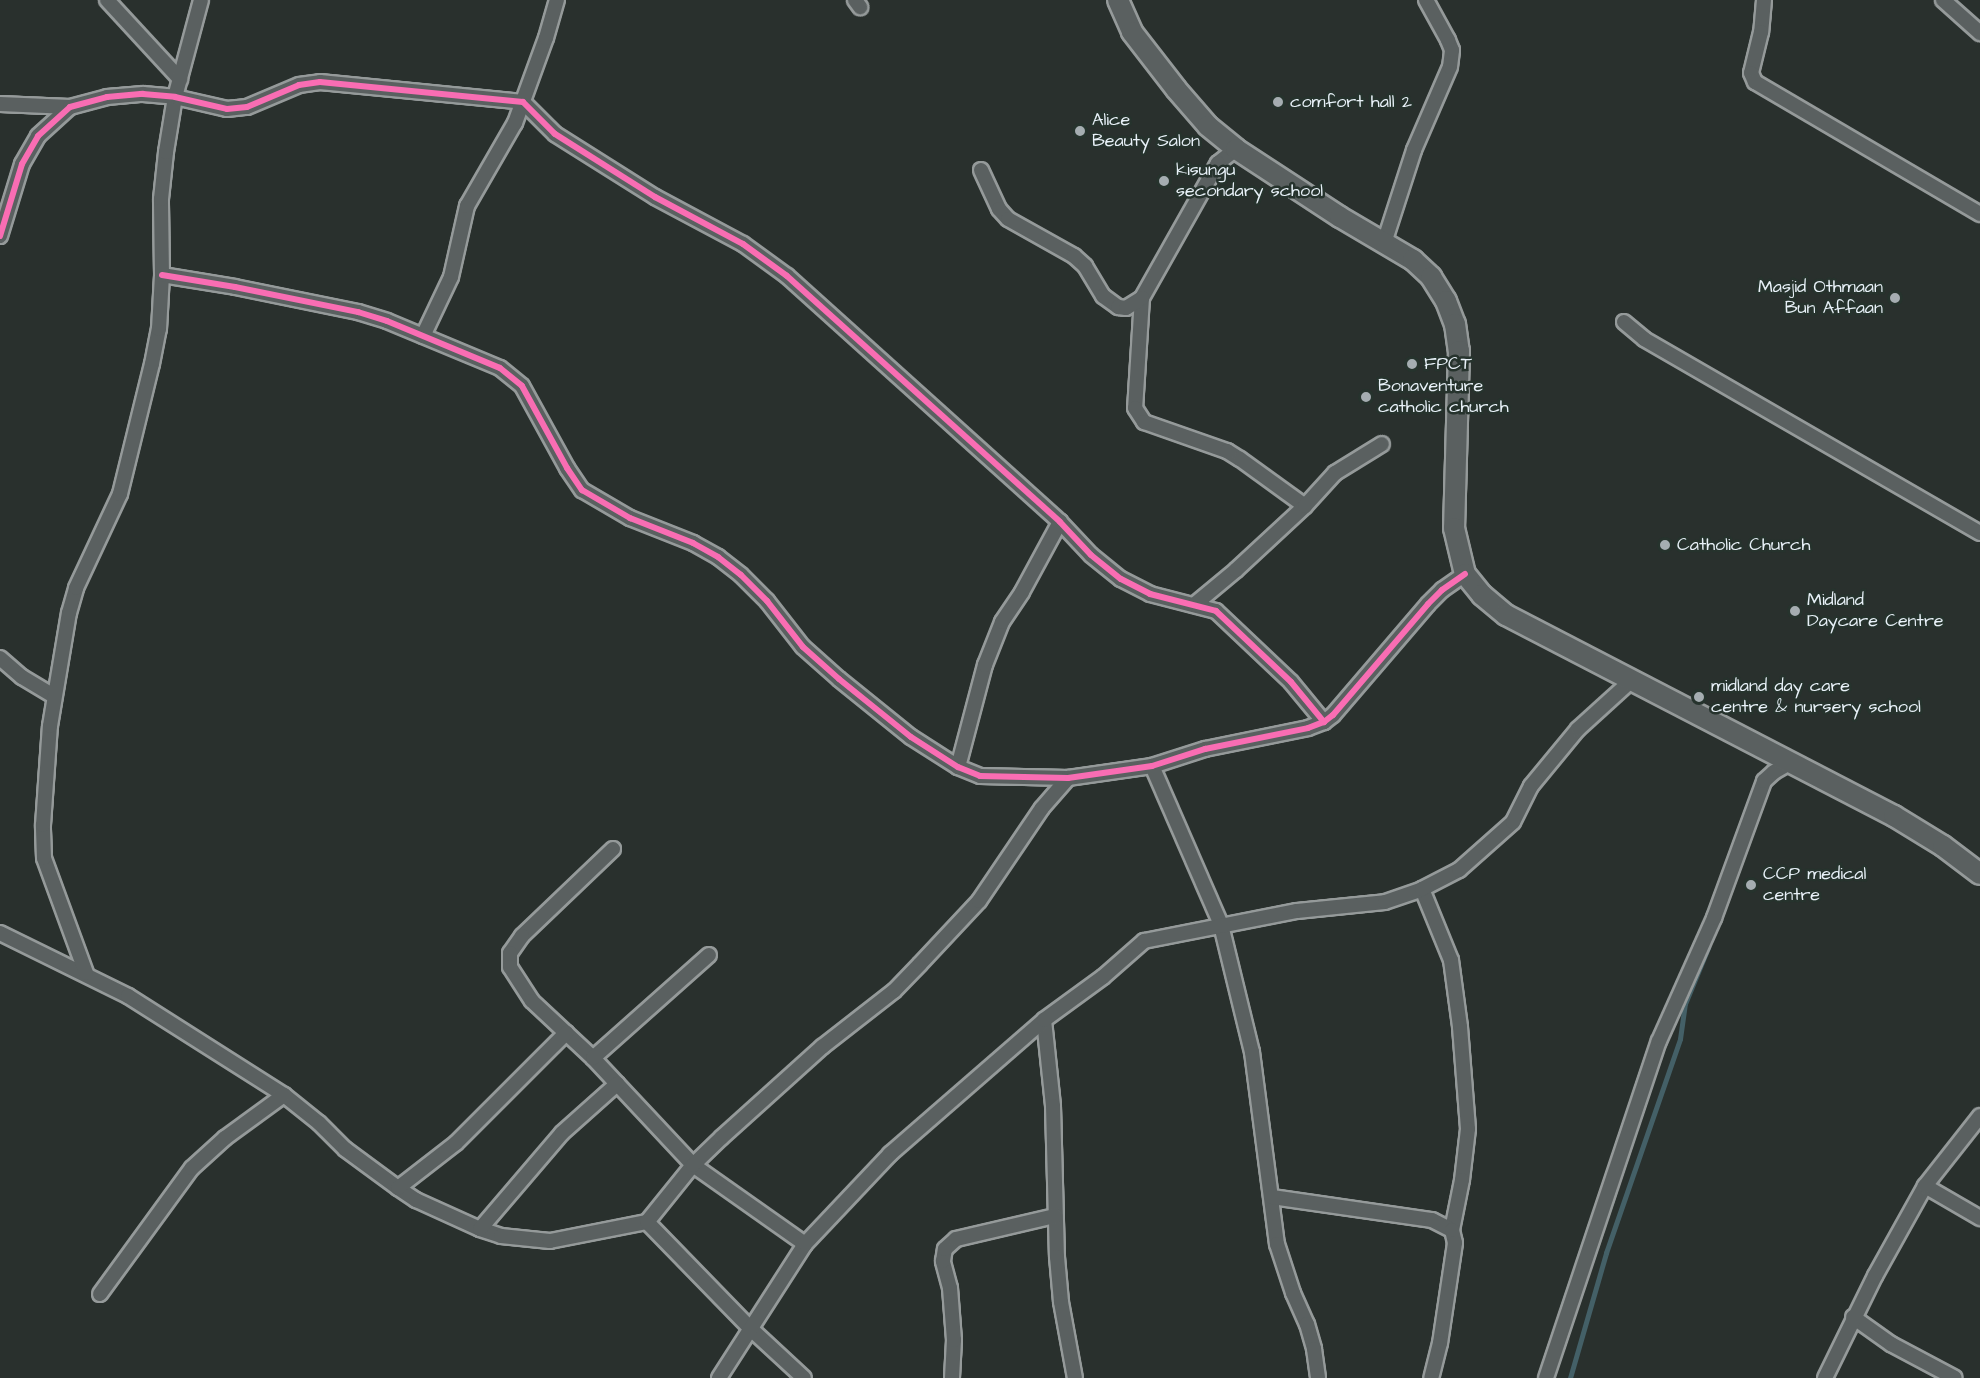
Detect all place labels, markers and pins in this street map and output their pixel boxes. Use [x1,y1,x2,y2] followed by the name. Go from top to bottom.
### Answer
[1290,91,1412,113] place label: comfort hall 2
[1271,95,1285,109] marker: comfort hall 2
[1092,110,1200,152] place label: Alice Beauty Salon
[1073,124,1087,138] marker: Alice Beauty Salon
[1176,160,1323,202] place label: kisungu secondary school
[1157,174,1171,188] marker: kisungu secondary school
[1758,277,1883,320] place label: Masjid Othmaan Bun Affaan
[1888,291,1902,305] marker: Masjid Othmaan Bun Affaan
[1424,353,1472,375] place label: FPCT
[1405,357,1419,371] marker: FPCT
[1378,376,1509,418] place label: Bonaventure catholic church
[1359,390,1373,404] marker: Bonaventure catholic church
[1677,534,1810,556] place label: Catholic Church
[1658,538,1672,552] marker: Catholic Church
[1807,590,1944,632] place label: Midland Daycare Centre
[1788,604,1802,618] marker: Midland Daycare Centre
[1711,676,1921,718] place label: midland day care centre & nursery school
[1692,690,1706,704] marker: midland day care centre & nursery school
[1763,864,1866,906] place label: CCP medical centre
[1744,878,1758,892] marker: CCP medical centre

